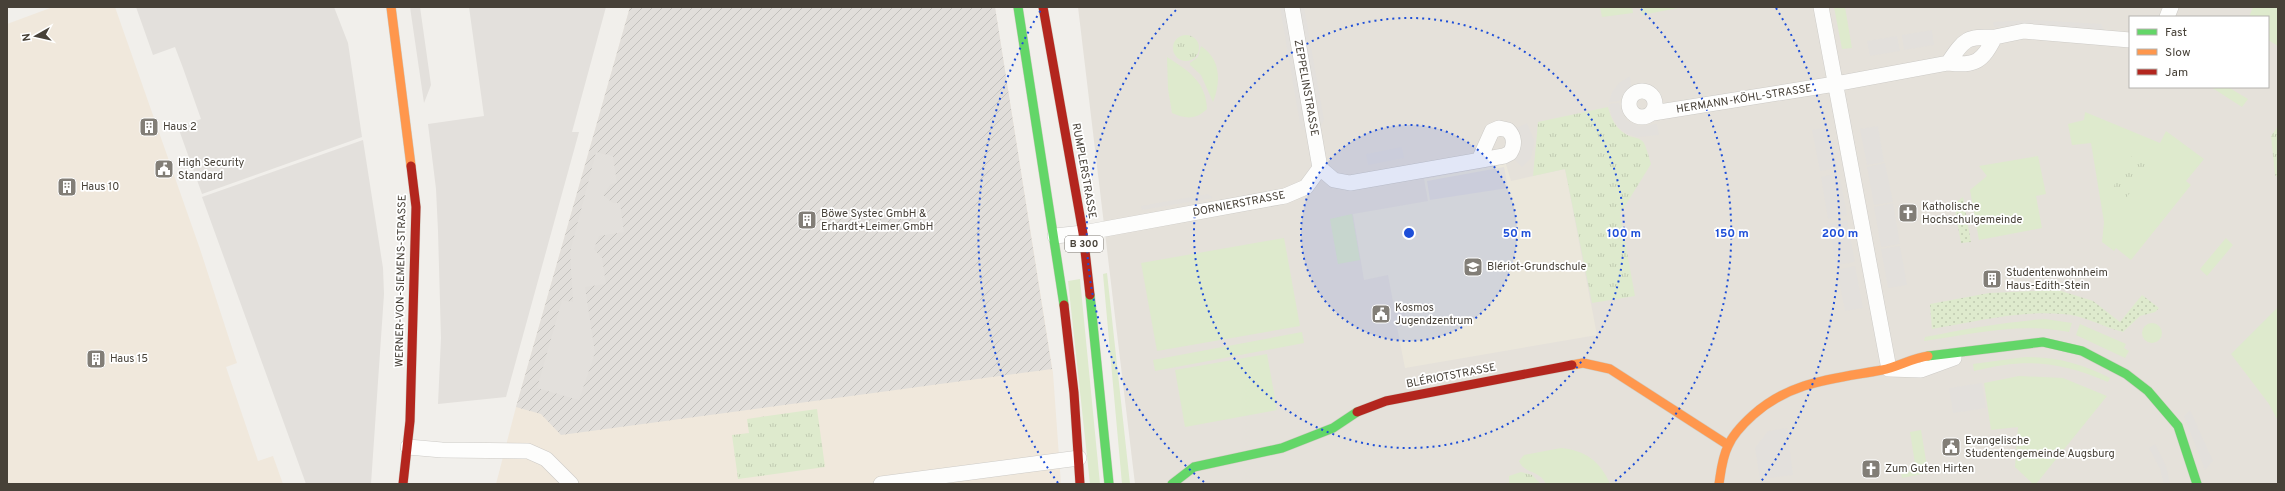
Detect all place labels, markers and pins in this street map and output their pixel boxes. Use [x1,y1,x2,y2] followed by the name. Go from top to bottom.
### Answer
[138,116,160,138] building icon: Haus 2
[163,120,197,134] place label: Haus 2
[178,156,245,183] place label: High Security Standard
[153,158,175,180] public building icon: High Security Standard
[56,176,78,198] building icon: Haus 10
[81,180,119,194] place label: Haus 10
[1922,200,2022,227] place label: Katholische Hochschulgemeinde
[1897,202,1919,224] church icon: Katholische Hochschulgemeinde
[821,207,933,234] place label: Böwe Systec GmbH & Erhardt+Leimer GmbH
[796,209,818,231] building icon: Böwe Systec GmbH & Erhardt+Leimer GmbH
[1402,226,1416,240] centre of rings
[1462,256,1484,278] school or university icon: Blériot-Grundschule
[1487,260,1586,274] place label: Blériot-Grundschule
[2006,266,2108,293] place label: Studentenwohnheim Haus-Edith-Stein
[1981,268,2003,290] building icon: Studentenwohnheim Haus-Edith-Stein
[1395,301,1473,328] place label: Kosmos Jugendzentrum
[1370,303,1392,325] public building icon: Kosmos Jugendzentrum
[85,348,107,370] building icon: Haus 15
[110,352,148,366] place label: Haus 15
[1965,434,2115,461] place label: Evangelische Studentengemeinde Augsburg
[1940,436,1962,458] public building icon: Evangelische Studentengemeinde Augsburg
[1860,458,1882,480] church icon: Zum Guten Hirten
[1885,462,1974,476] place label: Zum Guten Hirten

